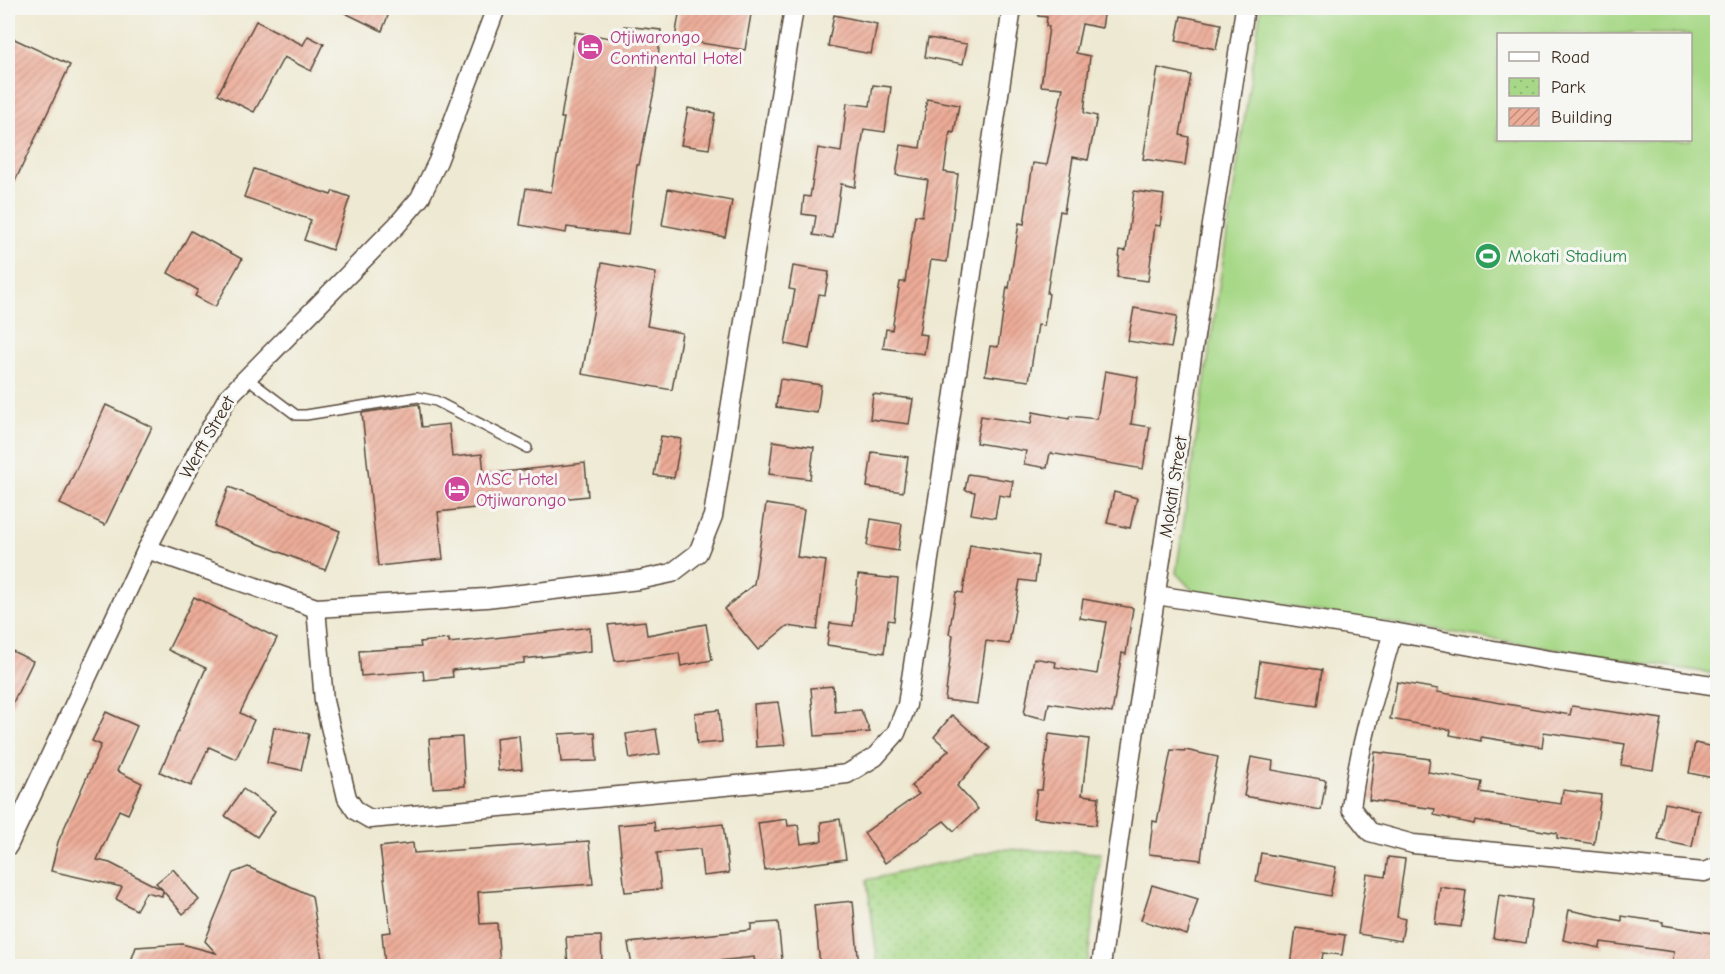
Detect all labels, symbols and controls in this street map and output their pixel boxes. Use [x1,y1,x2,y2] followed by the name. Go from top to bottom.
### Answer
[610,27,743,69] place label: Otjiwarongo Continental Hotel
[575,32,605,62] hotel icon: Otjiwarongo Continental Hotel
[1497,33,1692,141] legend
[1551,47,1590,68] text: Road
[1551,77,1586,98] text: Park
[1551,107,1613,128] text: Building
[1473,241,1503,271] sports icon: Mokati Stadium
[1508,246,1627,267] place label: Mokati Stadium
[175,392,240,482] street label: Werft Street
[1155,434,1192,539] street label: Mokati Street
[476,469,566,511] place label: MSC Hotel Otjiwarongo
[442,474,472,504] hotel icon: MSC Hotel Otjiwarongo

